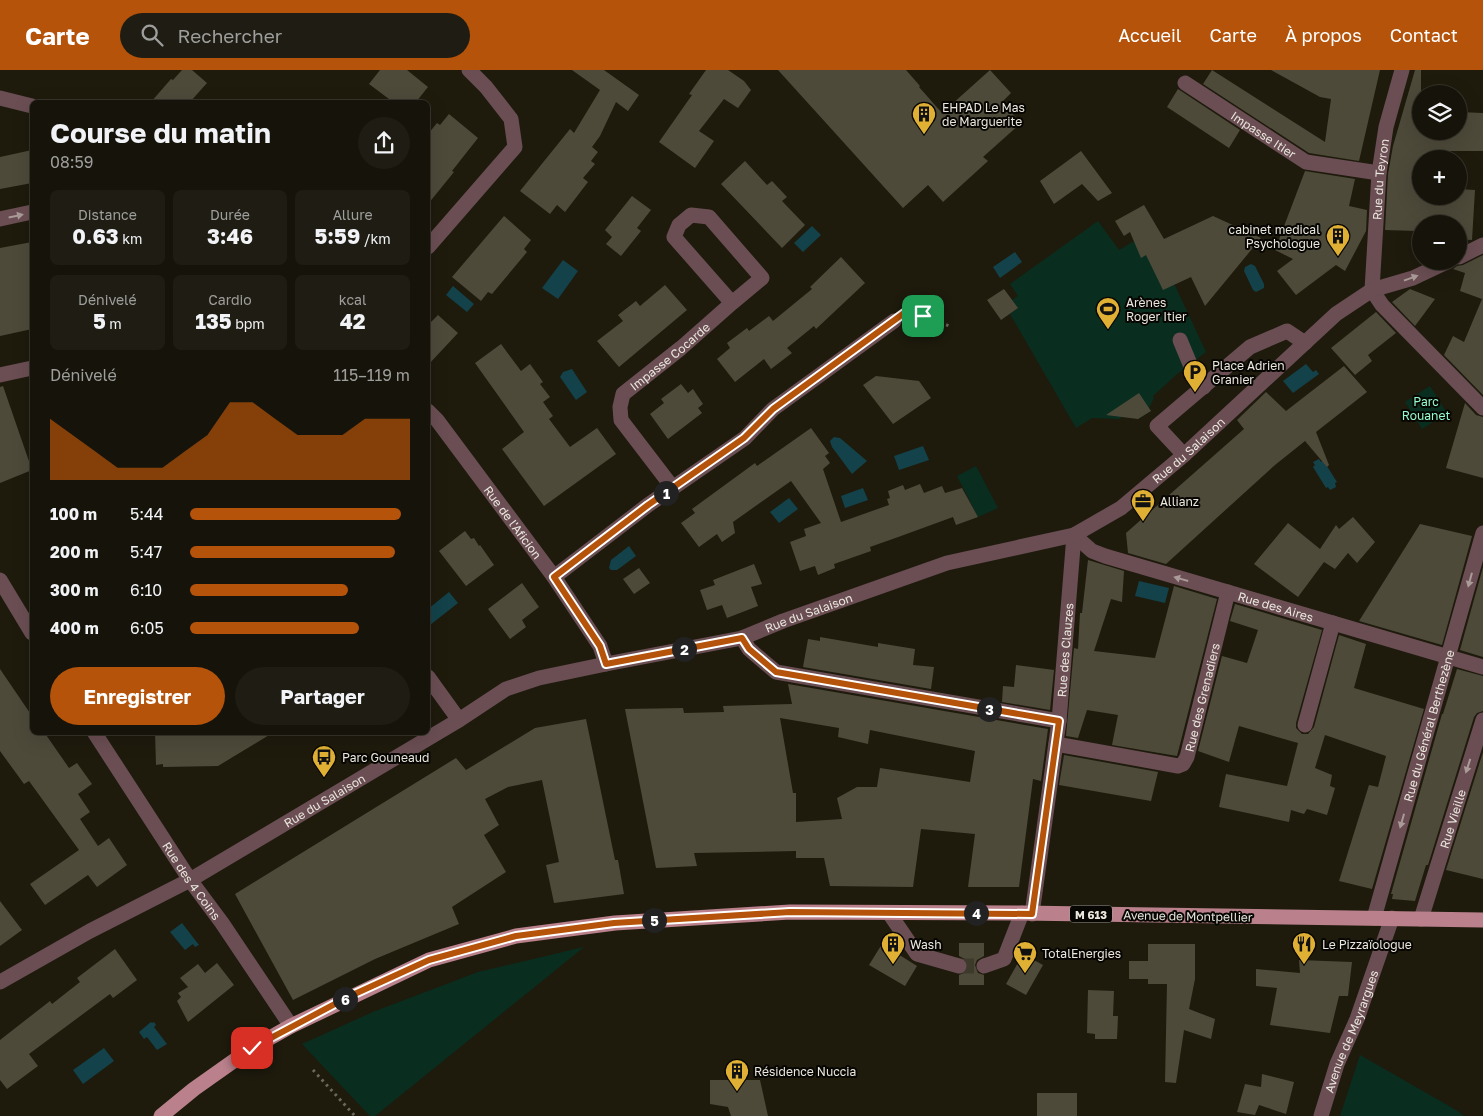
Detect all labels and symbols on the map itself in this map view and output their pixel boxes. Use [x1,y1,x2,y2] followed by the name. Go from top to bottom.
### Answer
[942,100,1025,129] place label: EHPAD Le Mas de Marguerite
[911,101,937,135] building icon: EHPAD Le Mas de Marguerite
[1228,108,1299,161] street label: Impasse Itier
[1369,138,1392,220] street label: Rue du Teyron
[9,211,25,219] one-way arrow
[1229,222,1320,251] place label: cabinet medical Psychologue
[1325,223,1351,257] building icon: cabinet medical Psychologue
[1404,274,1419,281] one-way arrow
[902,295,944,337] pin
[1126,295,1187,324] place label: Arènes Roger Itier
[1095,296,1121,330] sports icon: Arènes Roger Itier
[627,319,713,393] street label: Impasse Cocarde
[1212,358,1285,387] place label: Place Adrien Granier
[1182,359,1208,393] parking icon: Place Adrien Granier
[1402,394,1450,423] park label: Parc Rouanet
[1149,414,1228,486] street label: Rue du Salaison
[654,480,678,506] pin: 1
[481,483,545,562] street label: Rue de l'Aficion
[1130,488,1156,522] office icon: Allianz
[1160,494,1199,509] place label: Allianz
[1466,572,1474,588] one-way arrow
[1174,574,1189,582] one-way arrow
[1236,588,1315,624] street label: Rue des Aires
[762,590,854,635] street label: Rue du Salaison
[1053,602,1076,698] street label: Rue des Clauzes
[672,636,696,662] pin: 2
[1181,641,1223,753] street label: Rue des Grenadiers
[1400,648,1457,803] street label: Rue du Général Berthezène
[976,696,1002,722] pin: 3
[311,744,337,778] bus stop icon: Parc Gouneaud
[342,750,429,765] place label: Parc Gouneaud
[1464,759,1472,774] one-way arrow
[281,770,368,830] street label: Rue du Salaison
[1436,787,1469,850] street label: Rue Vieille
[1397,813,1405,828] one-way arrow
[160,839,224,923] street label: Rue des 4 Coins
[964,900,988,926] pin: 4
[1070,906,1112,922] road number: M 613
[1123,907,1253,925] street label: Avenue de Montpellier
[642,908,666,932] pin: 5
[880,931,906,965] building icon: Wash
[1291,931,1317,965] restaurant icon: Le Pizzaïologue
[910,937,942,952] place label: Wash
[1322,937,1412,952] place label: Le Pizzaïologue
[1012,940,1038,974] supermarket icon: TotalEnergies
[1042,946,1121,961] place label: TotalEnergies
[1321,968,1381,1095] street label: Avenue de Meyrargues
[332,986,358,1012] pin: 6
[231,1027,273,1069] pin
[724,1058,750,1092] building icon: Résidence Nuccia
[754,1064,856,1079] place label: Résidence Nuccia

